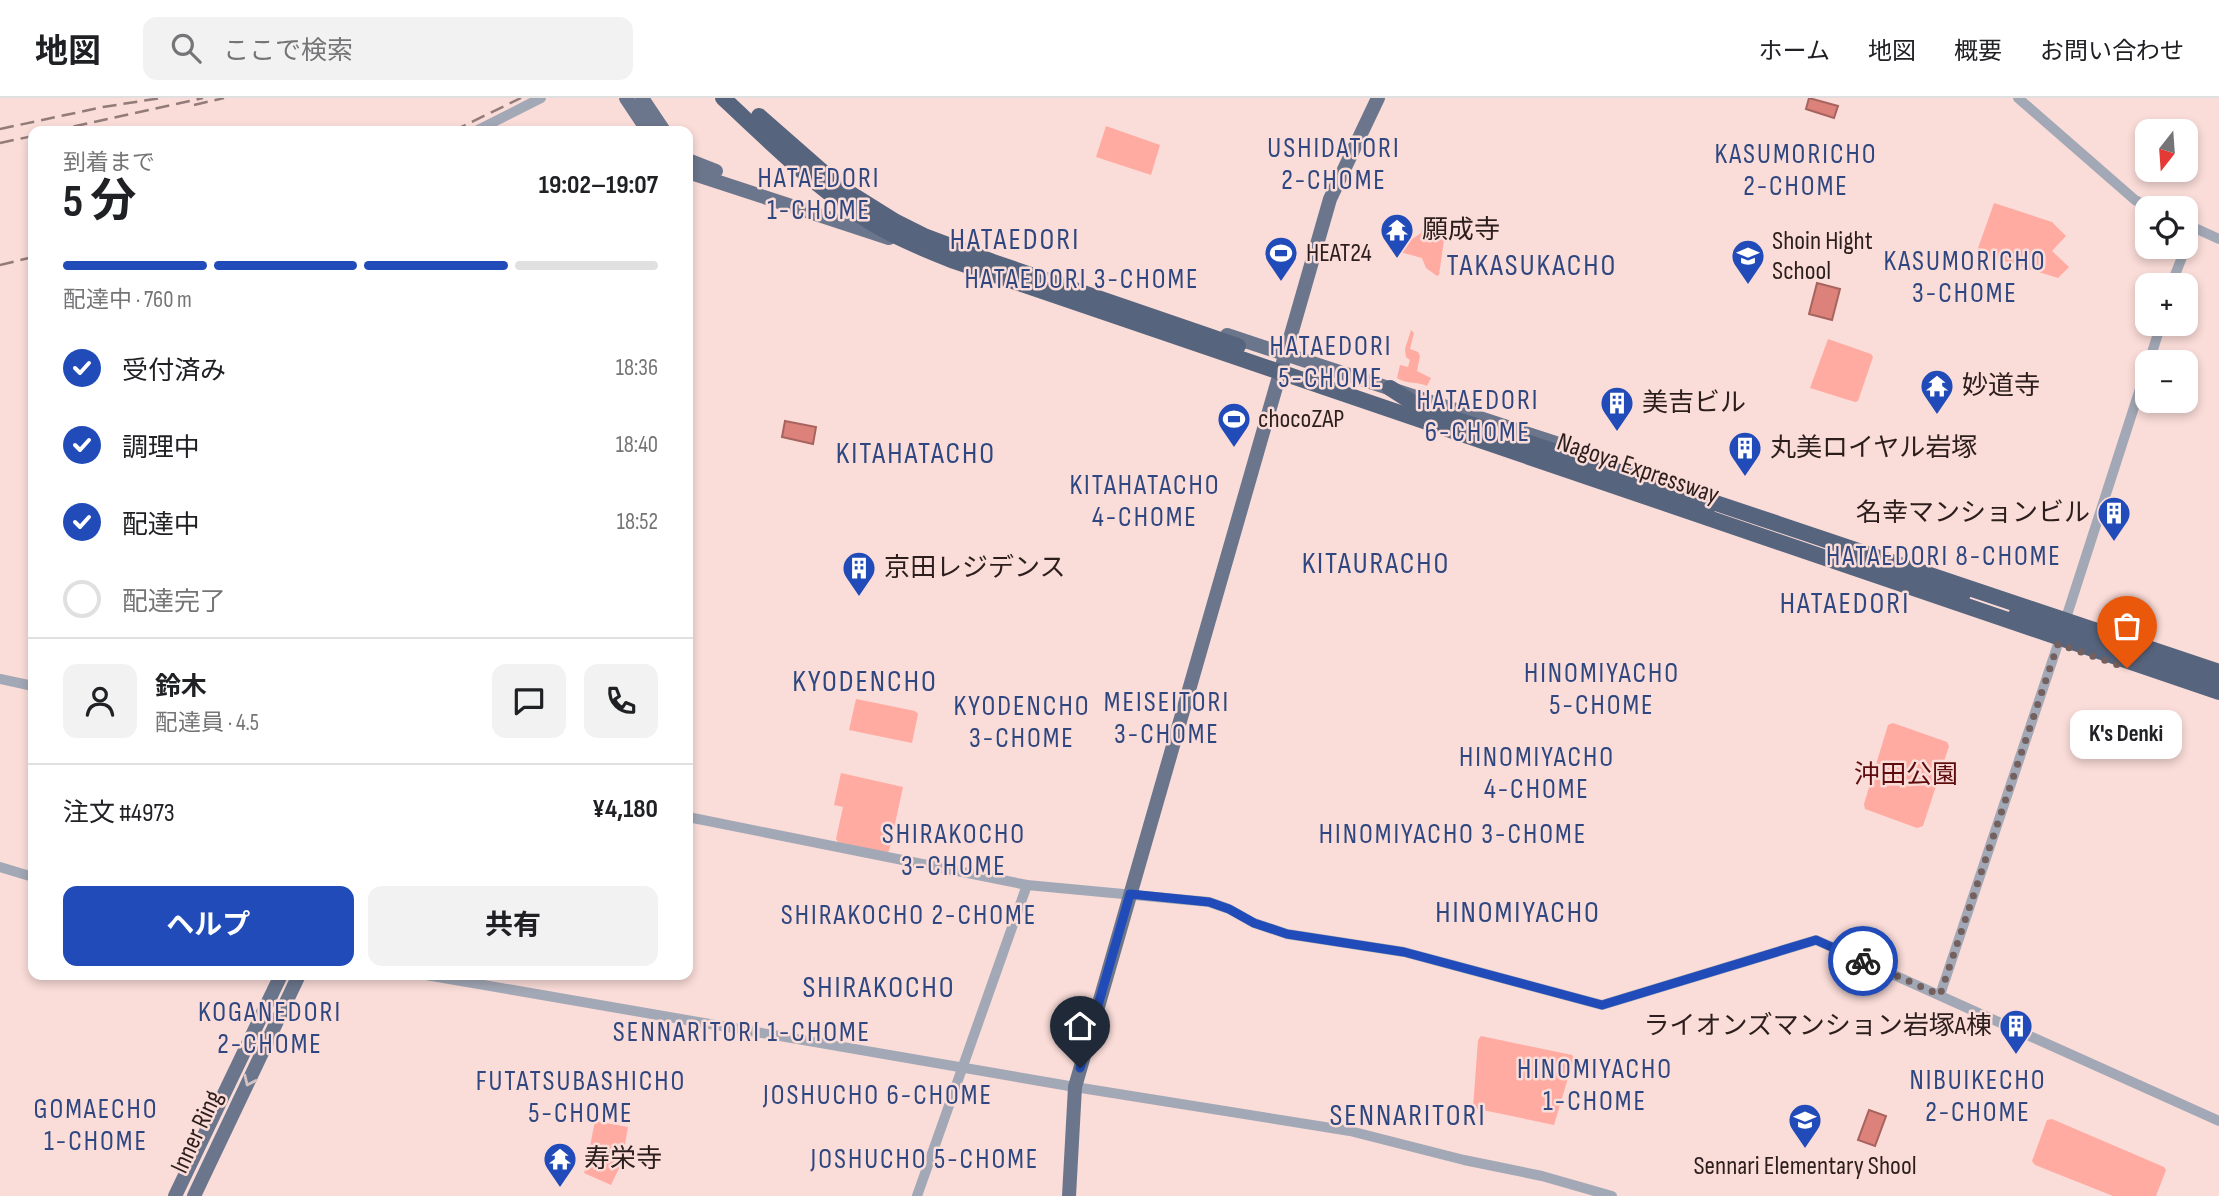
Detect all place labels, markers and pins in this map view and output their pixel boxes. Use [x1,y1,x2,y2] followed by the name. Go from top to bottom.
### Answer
[1378,211,1416,260] temple icon: 願成寺
[1422,215,1500,246] place label: 願成寺
[1772,226,1873,287] place label: Shoin Hight School
[1262,234,1300,283] sports icon: HEAT24
[1729,237,1767,286] school or university icon: Shoin Hight School
[1306,238,1372,269] place label: HEAT24
[1918,367,1956,416] temple icon: 妙道寺
[1962,371,2040,402] place label: 妙道寺
[1598,384,1636,433] building icon: 美吉ビル
[1642,388,1746,419] place label: 美吉ビル
[1215,400,1253,449] sports icon: chocoZAP
[1258,404,1344,435] place label: chocoZAP
[1726,429,1764,478] building icon: 丸美ロイヤル岩塚
[1770,433,1977,464] place label: 丸美ロイヤル岩塚
[2095,494,2133,543] building icon: 名幸マンションビル
[1856,498,2090,529] place label: 名幸マンションビル
[840,549,878,598] building icon: 京田レジデンス
[884,553,1065,584] place label: 京田レジデンス
[2097,596,2157,668] pin
[2071,710,2183,759] callout: K's Denki
[1050,996,1110,1068] pin
[1997,1007,2035,1056] building icon: ライオンズマンション岩塚A棟
[1643,1011,1992,1042] place label: ライオンズマンション岩塚A棟
[1786,1101,1824,1150] school or university icon: Sennari Elementary Shool
[541,1140,579,1189] temple icon: 寿栄寺
[584,1144,662,1175] place label: 寿栄寺
[1693,1151,1917,1182] place label: Sennari Elementary Shool

